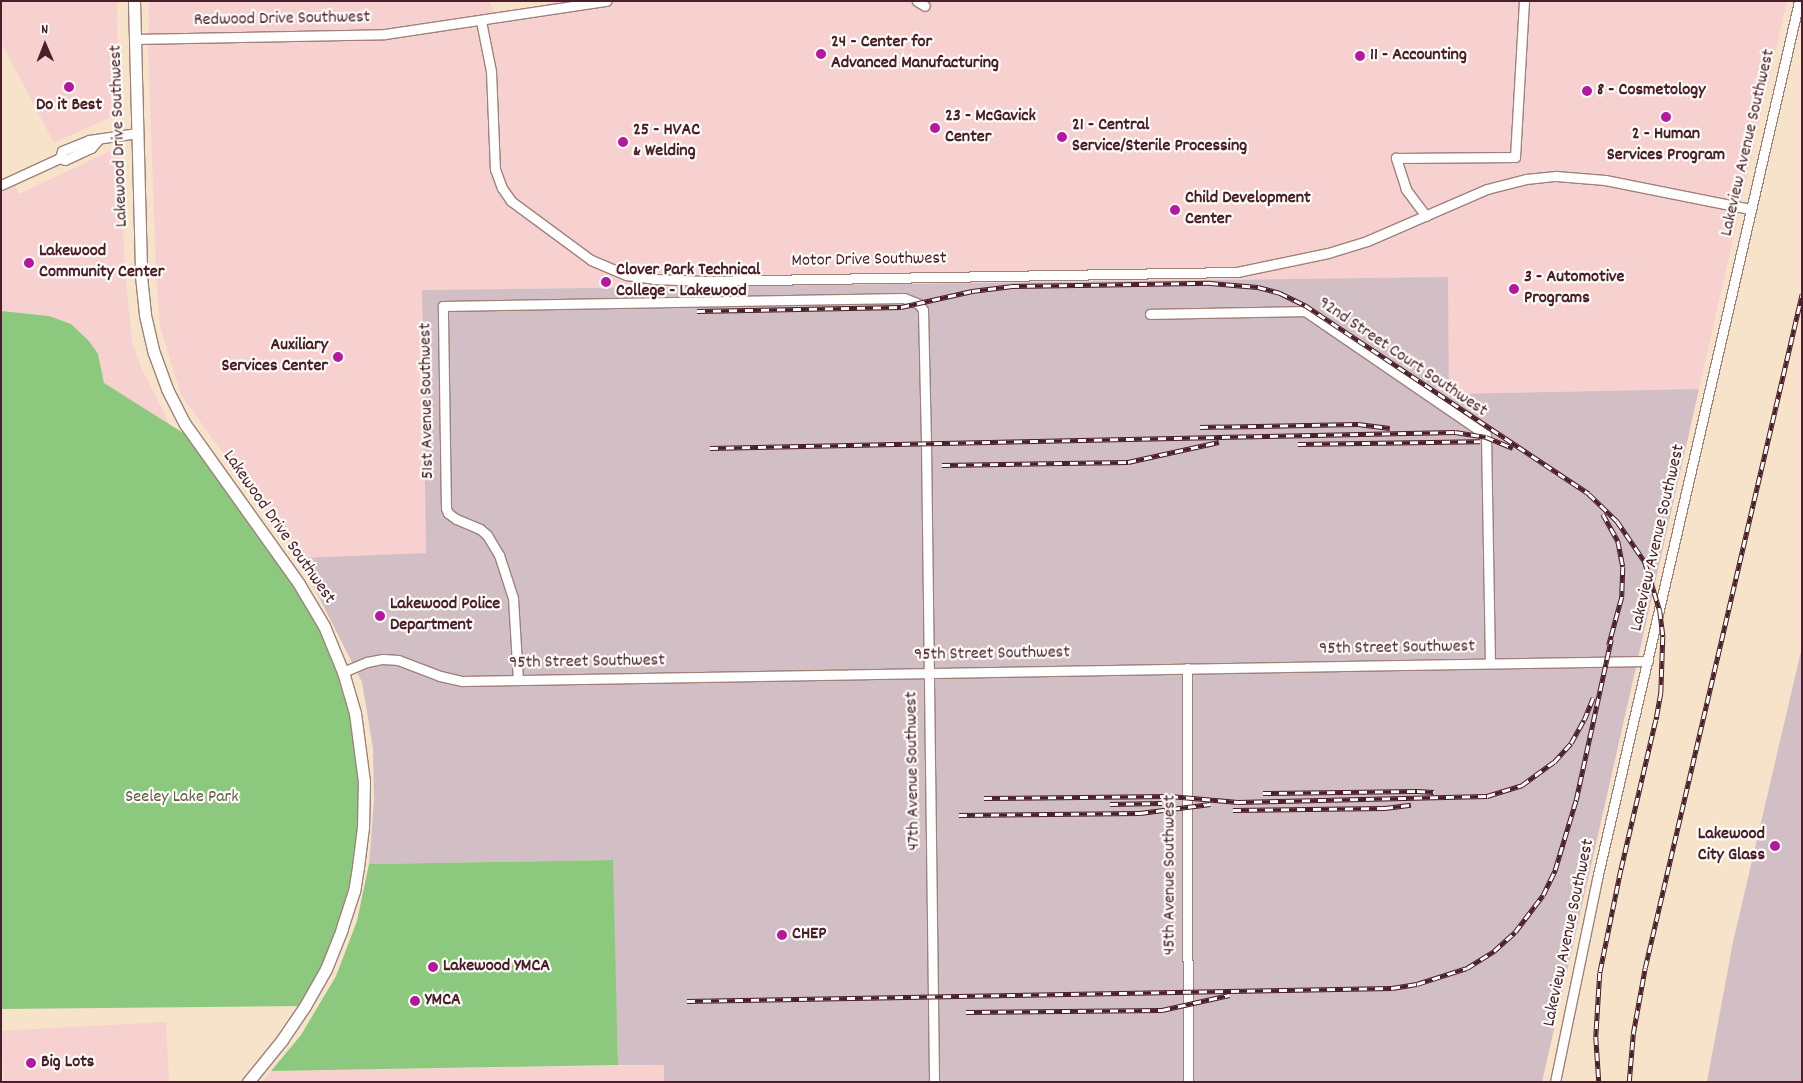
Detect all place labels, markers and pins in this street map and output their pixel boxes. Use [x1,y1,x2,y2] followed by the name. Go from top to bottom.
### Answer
[831,33,999,76] place label: 24 - Center for Advanced Manufacturing
[1370,45,1467,67] place label: 11 - Accounting
[815,48,827,60] marker: 24 - Center for Advanced Manufacturing
[1354,50,1366,62] marker: 11 - Accounting
[1597,80,1706,102] place label: 8 - Cosmetology
[63,81,75,93] marker: Do it Best
[1581,85,1593,97] marker: 8 - Cosmetology
[36,95,102,117] place label: Do it Best
[945,107,1036,150] place label: 23 - McGavick Center
[1660,111,1672,123] marker: 2 - Human Services Program
[1072,116,1247,158] place label: 21 - Central Service/Sterile Processing
[633,121,700,163] place label: 25 - HVAC & Welding
[929,122,941,134] marker: 23 - McGavick Center
[1607,125,1725,168] place label: 2 - Human Services Program
[1056,131,1068,143] marker: 21 - Central Service/Sterile Processing
[617,136,629,148] marker: 25 - HVAC & Welding
[1185,189,1311,232] place label: Child Development Center
[1169,204,1181,216] marker: Child Development Center
[39,242,164,284] place label: Lakewood Community Center
[23,257,35,269] marker: Lakewood Community Center
[616,261,760,304] place label: Clover Park Technical College - Lakewood
[1524,268,1624,310] place label: 3 - Automotive Programs
[600,276,612,288] marker: Clover Park Technical College - Lakewood
[1508,283,1520,295] marker: 3 - Automotive Programs
[221,336,328,378] place label: Auxiliary Services Center
[332,351,344,363] marker: Auxiliary Services Center
[390,595,500,638] place label: Lakewood Police Department
[374,610,386,622] marker: Lakewood Police Department
[1698,825,1765,868] place label: Lakewood City Glass
[1769,840,1781,852] marker: Lakewood City Glass
[792,924,826,946] place label: CHEP
[776,929,788,941] marker: CHEP
[443,956,550,978] place label: Lakewood YMCA
[427,961,439,973] marker: Lakewood YMCA
[425,990,461,1012] place label: YMCA
[409,995,421,1007] marker: YMCA
[41,1052,94,1074] place label: Big Lots
[25,1057,37,1069] marker: Big Lots

